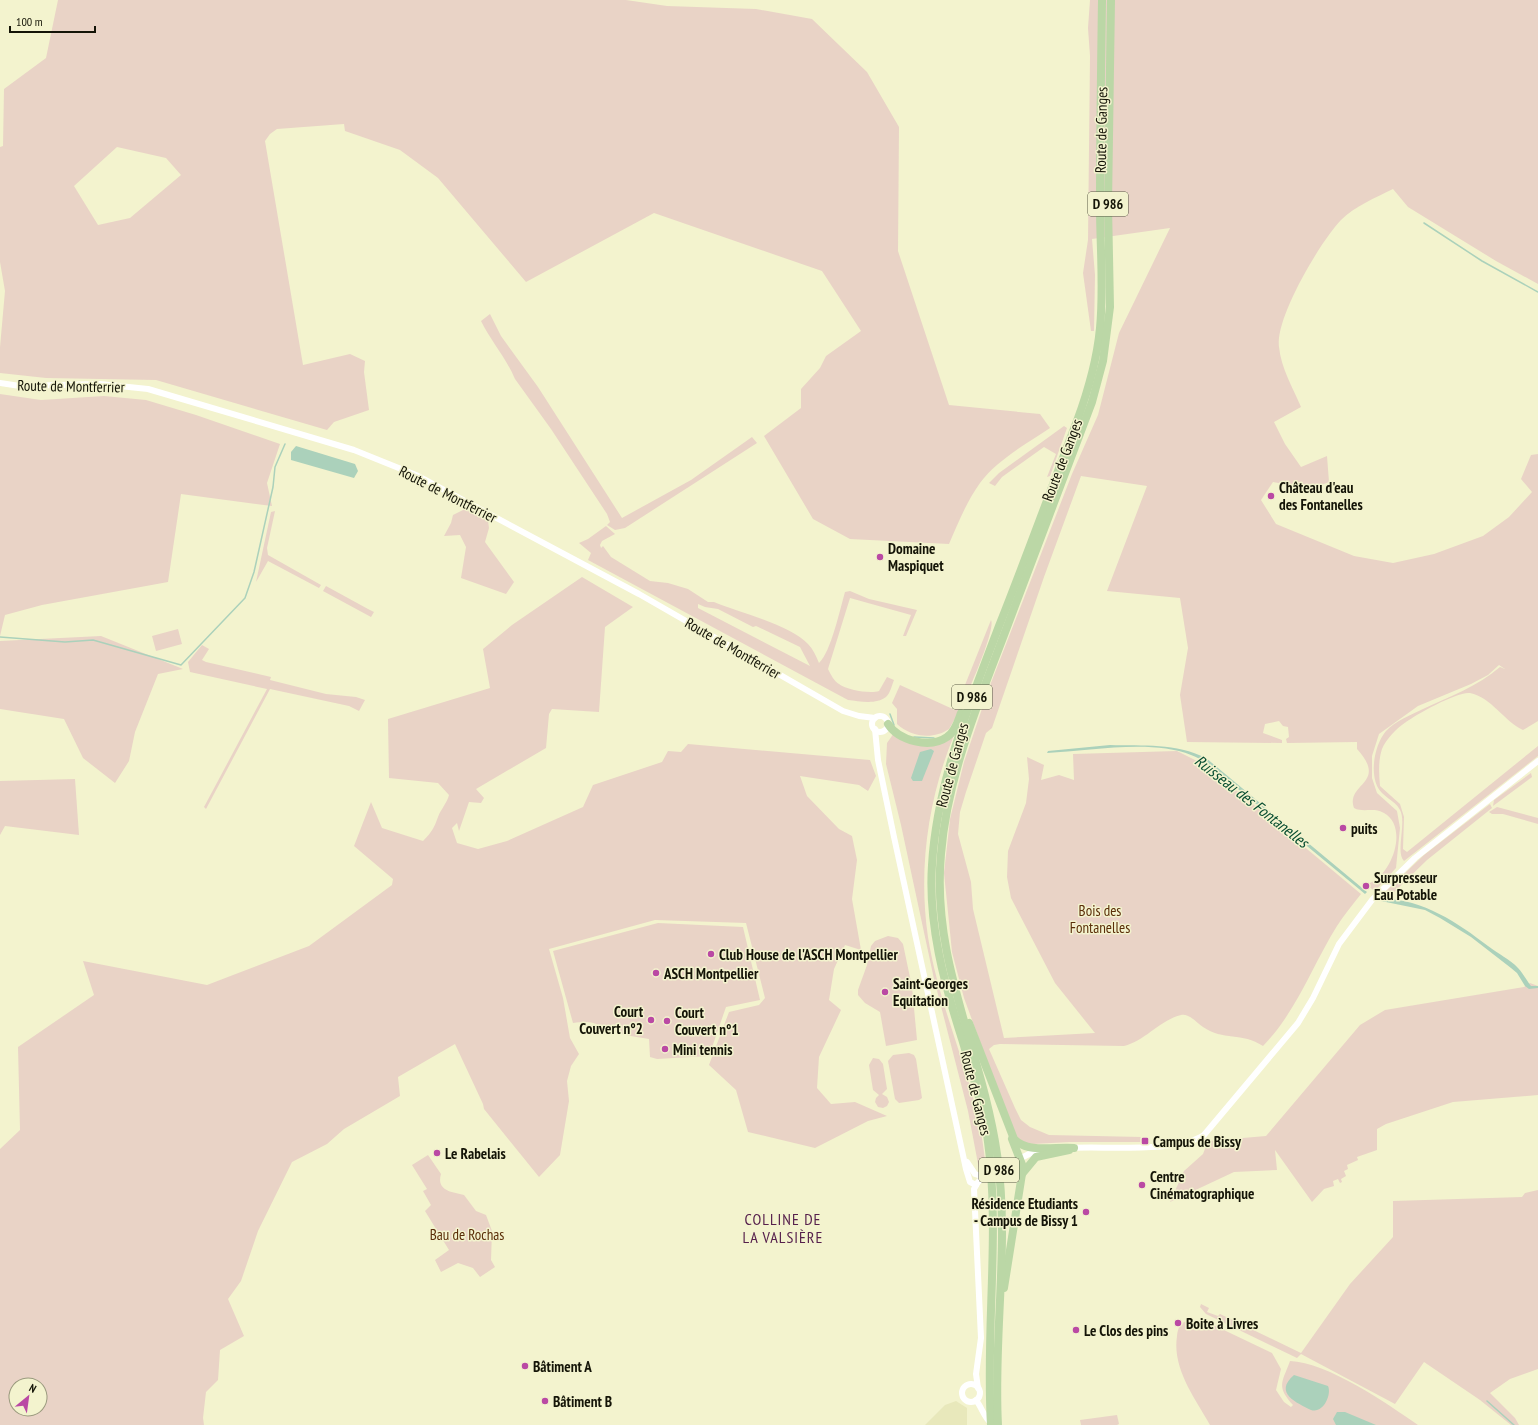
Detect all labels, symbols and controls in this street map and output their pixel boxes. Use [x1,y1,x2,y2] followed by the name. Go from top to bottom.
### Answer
[10,8,95,34] scale bar
[16,14,43,29] text: 100 m
[1091,87,1111,173] street label: Route de Ganges
[1088,192,1128,216] road number: D 986
[17,376,126,396] street label: Route de Montferrier
[1038,416,1086,504] street label: Route de Ganges
[396,461,501,527] street label: Route de Montferrier
[1279,478,1363,514] place label: Château d'eau des Fontanelles
[1266,491,1276,501] marker: Château d'eau des Fontanelles
[888,539,944,575] place label: Domaine Maspiquet
[875,552,885,562] marker: Domaine Maspiquet
[682,613,785,683] street label: Route de Montferrier
[952,685,992,709] road number: D 986
[932,721,972,809] street label: Route de Ganges
[1191,750,1314,853] water label: Ruisseau des Fontanelles
[1351,819,1377,838] place label: puits
[1338,823,1348,833] marker: puits
[1374,868,1438,904] place label: Surpresseur Eau Potable
[1361,881,1371,891] marker: Surpresseur Eau Potable
[1070,901,1130,937] park label: Bois des Fontanelles
[719,945,898,964] place label: Club House de l'ASCH Montpellier
[706,949,716,959] marker: Club House de l'ASCH Montpellier
[663,964,759,983] place label: ASCH Montpellier
[651,968,661,978] marker: ASCH Montpellier
[893,974,968,1010] place label: Saint-Georges Equitation
[880,987,890,997] marker: Saint-Georges Equitation
[579,1002,644,1038] place label: Court Couvert n°2
[675,1003,739,1039] place label: Court Couvert n°1
[646,1015,656,1025] marker: Court Couvert n°2
[662,1016,672,1026] marker: Court Couvert n°1
[673,1040,732,1059] place label: Mini tennis
[660,1044,670,1054] marker: Mini tennis
[956,1049,996,1137] street label: Route de Ganges
[1153,1132,1242,1151] place label: Campus de Bissy
[1140,1136,1150,1146] marker: Campus de Bissy
[445,1144,506,1163] place label: Le Rabelais
[432,1148,442,1158] marker: Le Rabelais
[979,1158,1019,1182] road number: D 986
[1150,1167,1254,1203] place label: Centre Cinématographique
[1137,1180,1147,1190] marker: Centre Cinématographique
[972,1194,1078,1230] place label: Résidence Etudiants - Campus de Bissy 1
[1081,1207,1091,1217] marker: Résidence Etudiants - Campus de Bissy 1
[743,1209,823,1247] district label: COLLINE DE LA VALSIÈRE
[430,1225,504,1244] park label: Bau de Rochas
[1186,1314,1258,1333] place label: Boite à Livres
[1173,1318,1183,1328] marker: Boite à Livres
[1084,1321,1168,1340] place label: Le Clos des pins
[1071,1325,1081,1335] marker: Le Clos des pins
[533,1357,592,1376] place label: Bâtiment A
[520,1361,530,1371] marker: Bâtiment A
[8,1377,48,1417] north arrow
[27,1381,39,1396] text: N
[553,1392,612,1411] place label: Bâtiment B
[540,1396,550,1406] marker: Bâtiment B

